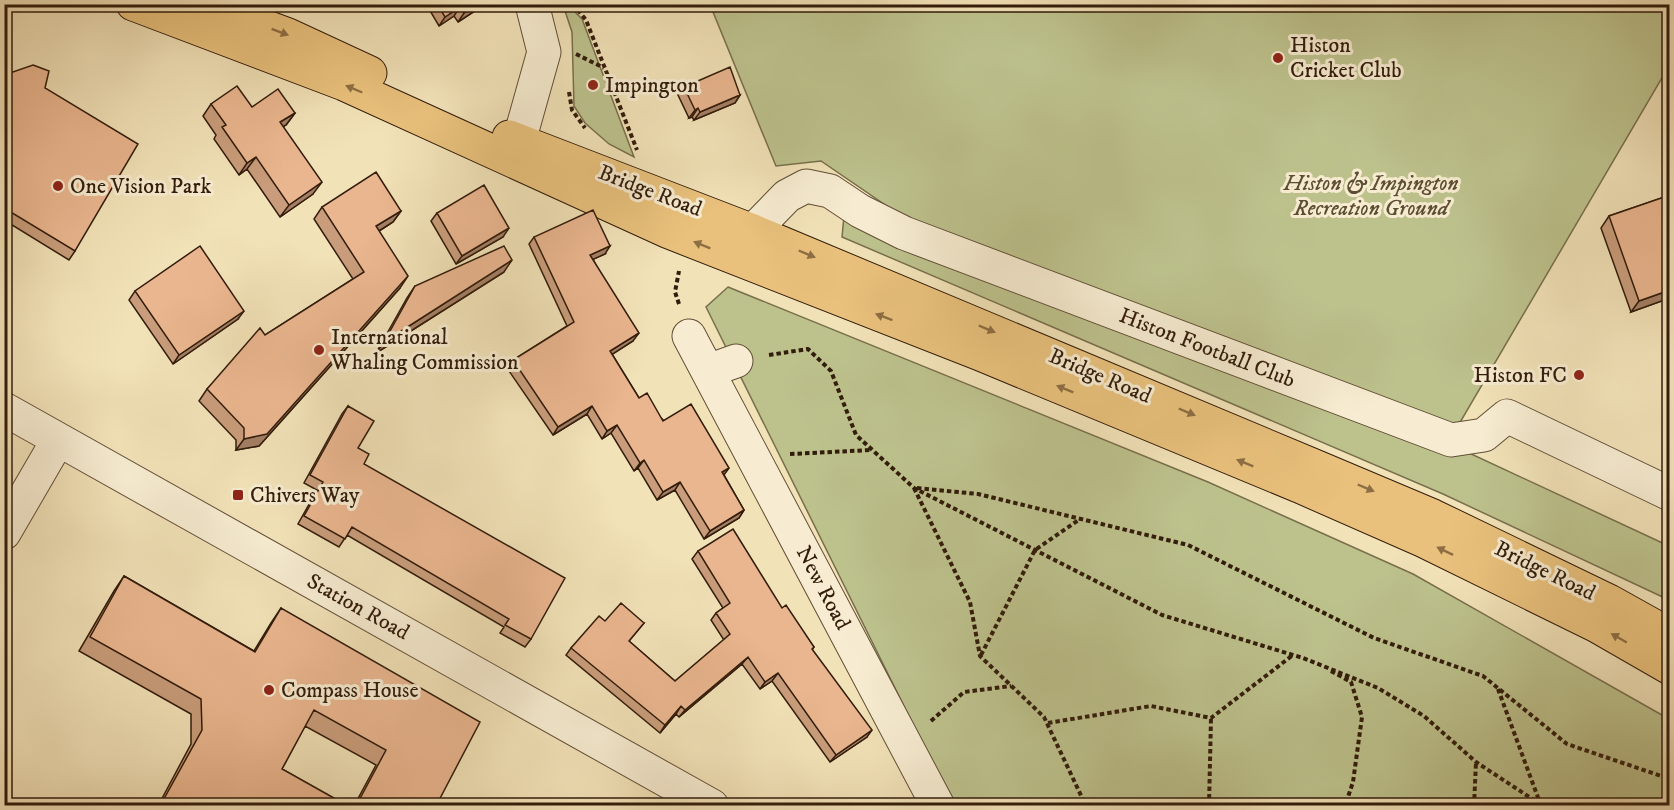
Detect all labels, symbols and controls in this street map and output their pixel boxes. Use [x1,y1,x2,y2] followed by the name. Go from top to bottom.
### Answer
[271,28,289,38] one-way arrow
[1290,32,1402,84] place label: Histon Cricket Club
[1271,51,1285,65] marker: Histon Cricket Club
[605,72,699,99] place label: Impington
[586,78,600,92] marker: Impington
[344,84,362,94] one-way arrow
[594,159,706,223] street label: Bridge Road
[1282,170,1459,222] park label: Histon & Impington Recreation Ground
[70,173,211,200] place label: One Vision Park
[51,179,65,193] marker: One Vision Park
[693,240,711,250] one-way arrow
[799,249,817,259] one-way arrow
[1115,302,1299,394] street label: Histon Football Club
[874,311,892,321] one-way arrow
[330,324,519,376] place label: International Whaling Commission
[979,324,997,334] one-way arrow
[1045,342,1155,410] street label: Bridge Road
[312,343,326,357] marker: International Whaling Commission
[1473,362,1567,389] place label: Histon FC
[1572,368,1586,382] marker: Histon FC
[1055,384,1073,394] one-way arrow
[1178,407,1196,417] one-way arrow
[1236,458,1254,467] one-way arrow
[250,482,360,509] place label: Chivers Way
[1357,484,1375,493] one-way arrow
[231,488,245,502] marker: Chivers Way
[1490,535,1600,607] street label: Bridge Road
[790,541,856,635] street label: New Road
[1436,547,1453,556] one-way arrow
[302,568,414,646] street label: Station Road
[1611,633,1627,644] one-way arrow
[281,677,419,704] place label: Compass House
[262,683,276,697] marker: Compass House

